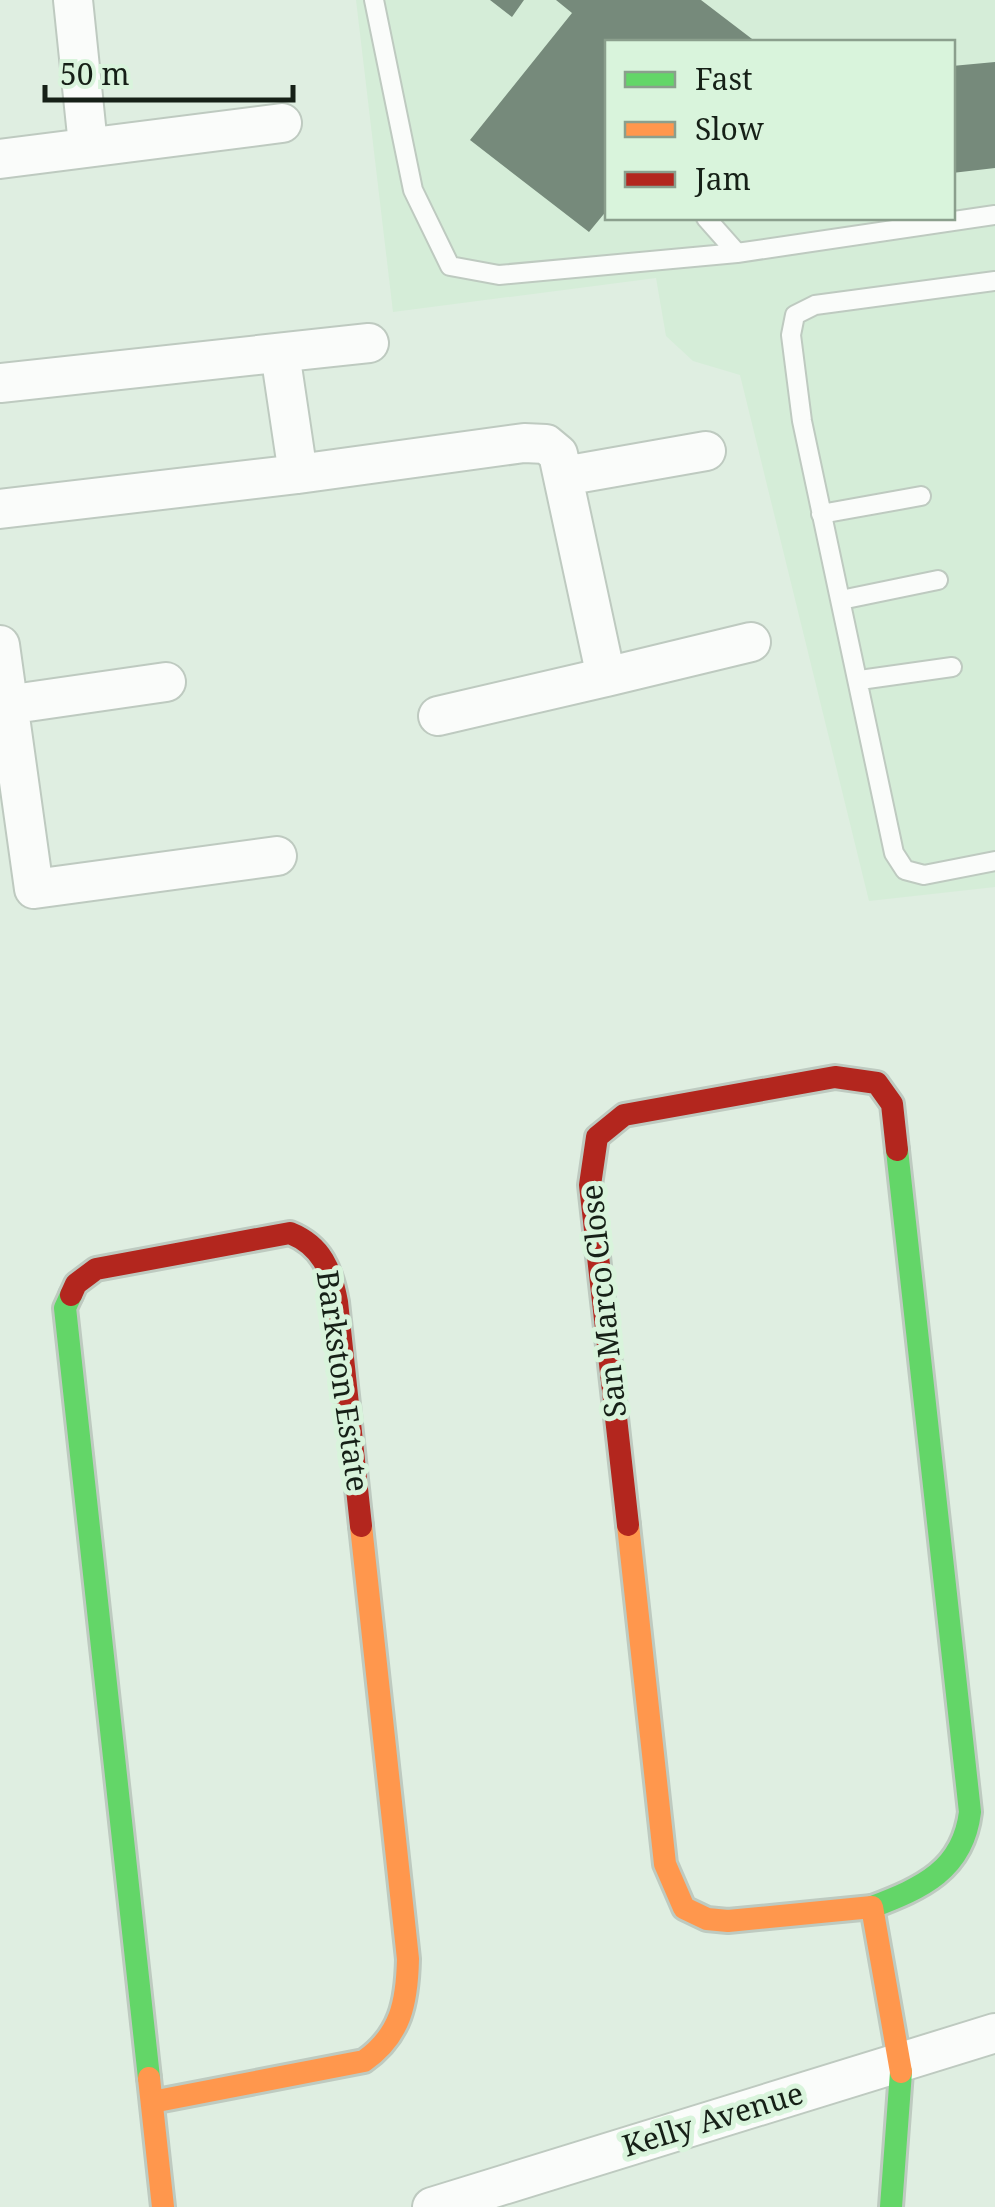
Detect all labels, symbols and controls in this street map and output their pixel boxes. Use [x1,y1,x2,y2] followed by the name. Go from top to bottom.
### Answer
[45,40,292,102] scale bar
[605,40,955,220] legend
[60,53,130,94] text: 50 m
[695,58,752,99] text: Fast
[695,108,764,149] text: Slow
[694,158,751,199] text: Jam
[570,1183,635,1420] street label: San Marco Close
[308,1268,379,1494] street label: Barkston Estate
[617,2072,808,2166] street label: Kelly Avenue

